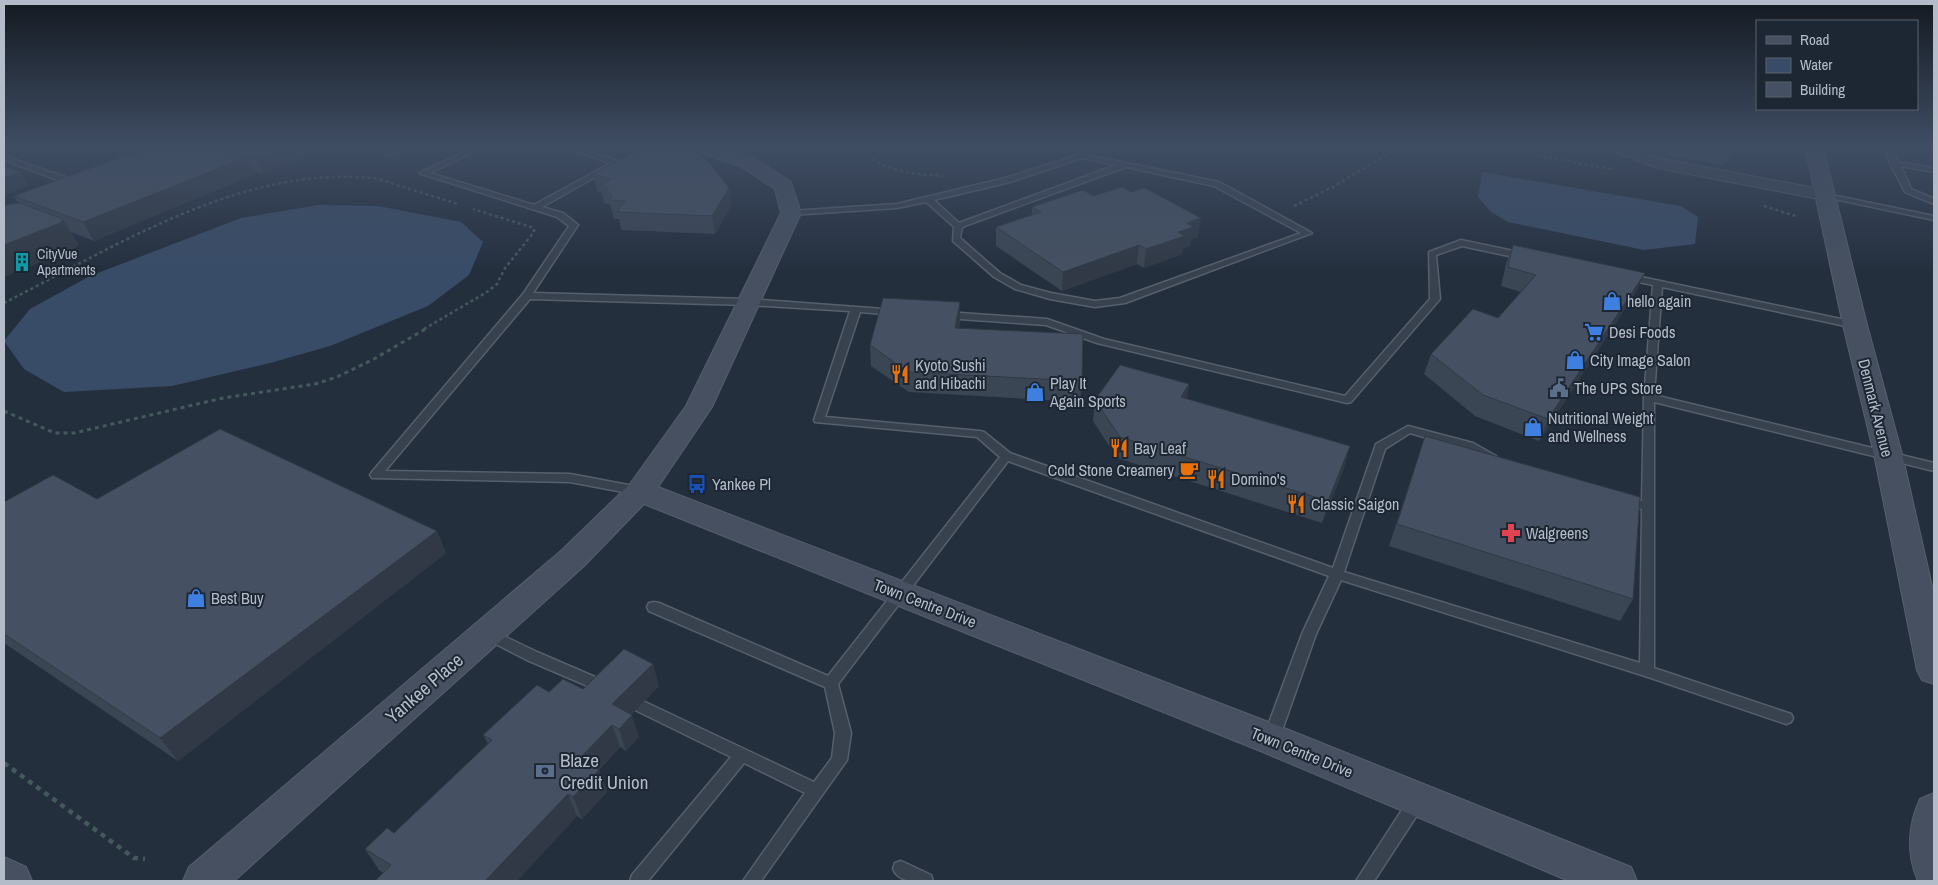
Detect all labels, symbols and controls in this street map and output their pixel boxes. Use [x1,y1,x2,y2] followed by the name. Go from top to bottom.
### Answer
[1756,20,1918,110] legend
[1800,29,1829,50] text: Road
[1800,54,1832,75] text: Water
[1800,79,1845,100] text: Building
[36,245,96,279] place label: CityVue Apartments
[11,251,33,273] building icon: CityVue Apartments
[1601,290,1623,312] shop icon: hello again
[1627,290,1691,312] place label: hello again
[1583,321,1605,343] supermarket icon: Desi Foods
[1609,321,1675,343] place label: Desi Foods
[1564,349,1586,371] shop icon: City Image Salon
[1590,349,1691,371] place label: City Image Salon
[915,354,986,394] place label: Kyoto Sushi and Hibachi
[1853,357,1899,459] street label: Denmark Avenue
[889,363,911,385] restaurant icon: Kyoto Sushi and Hibachi
[1049,372,1126,412] place label: Play It Again Sports
[1548,377,1570,399] public building icon: The UPS Store
[1574,377,1662,399] place label: The UPS Store
[1024,381,1046,403] shop icon: Play It Again Sports
[1548,407,1654,447] place label: Nutritional Weight and Wellness
[1522,416,1544,438] shop icon: Nutritional Weight and Wellness
[1108,437,1130,459] restaurant icon: Bay Leaf
[1134,437,1186,459] place label: Bay Leaf
[1048,459,1174,481] place label: Cold Stone Creamery
[1178,459,1200,481] cafe icon: Cold Stone Creamery
[1205,468,1227,490] restaurant icon: Domino's
[1231,468,1286,490] place label: Domino's
[686,473,708,495] bus stop icon: Yankee Pl
[712,473,771,495] place label: Yankee Pl
[1285,493,1307,515] restaurant icon: Classic Saigon
[1311,493,1399,515] place label: Classic Saigon
[1500,522,1522,544] pharmacy icon: Walgreens
[1526,522,1588,544] place label: Walgreens
[870,573,980,633] street label: Town Centre Drive
[185,587,207,609] shop icon: Best Buy
[211,587,264,609] place label: Best Buy
[380,647,468,729] street label: Yankee Place
[1248,721,1356,783] street label: Town Centre Drive
[560,747,648,795] place label: Blaze Credit Union
[534,760,556,782] bank icon: Blaze Credit Union

